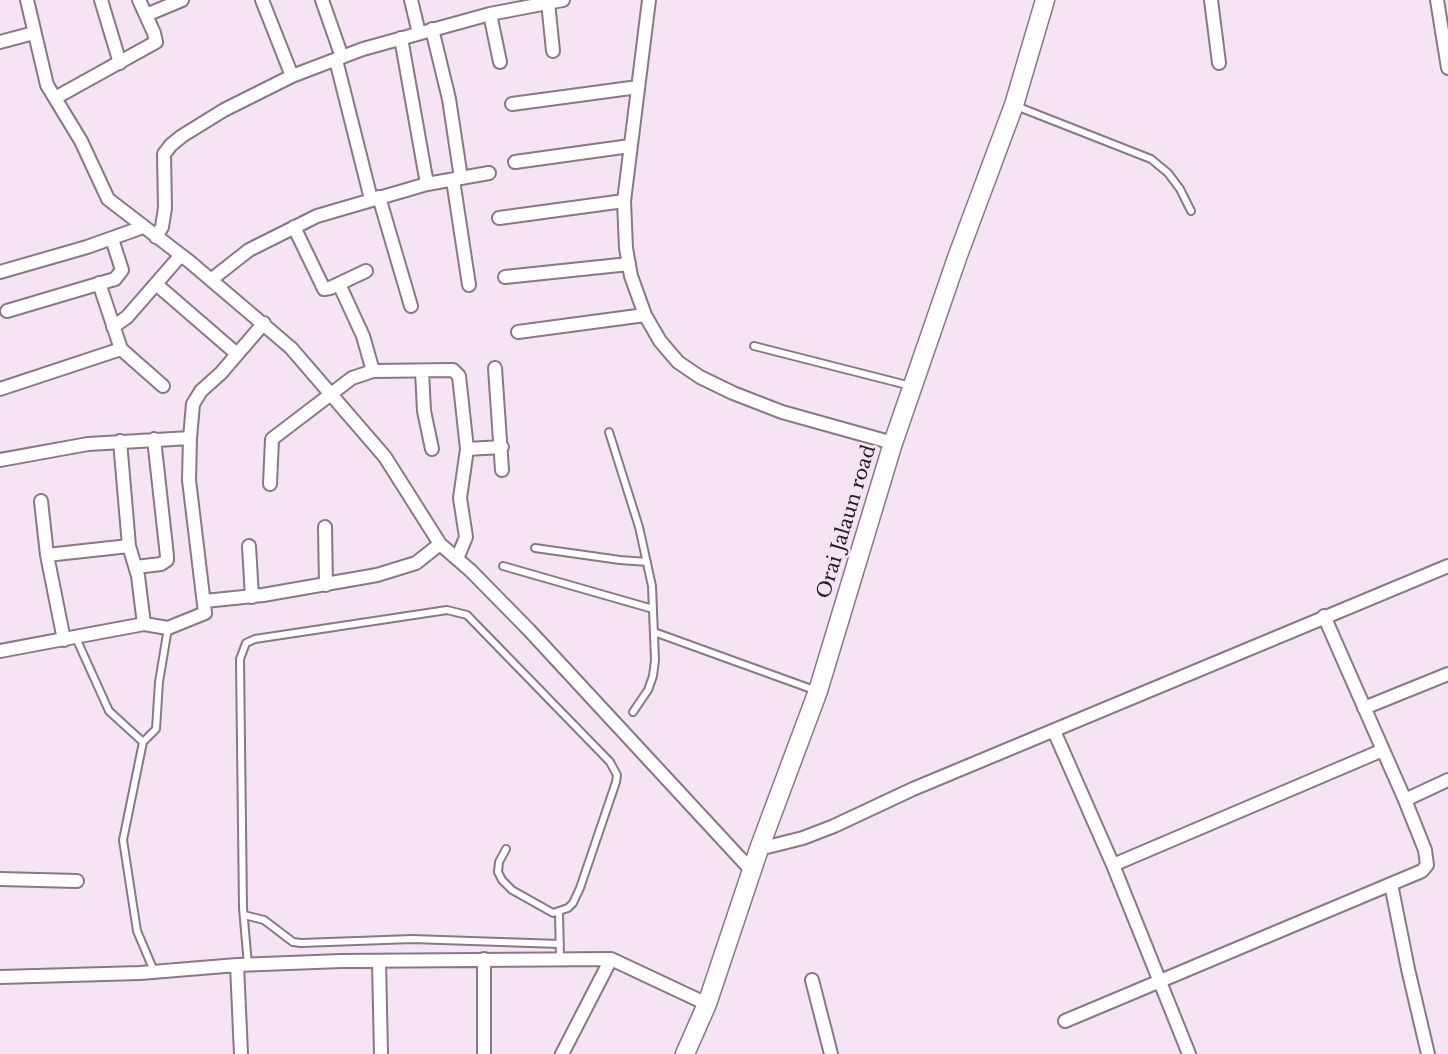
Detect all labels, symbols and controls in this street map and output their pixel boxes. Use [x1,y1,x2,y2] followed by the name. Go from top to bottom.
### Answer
[813,442,881,602] street label: Orai Jalaun road

